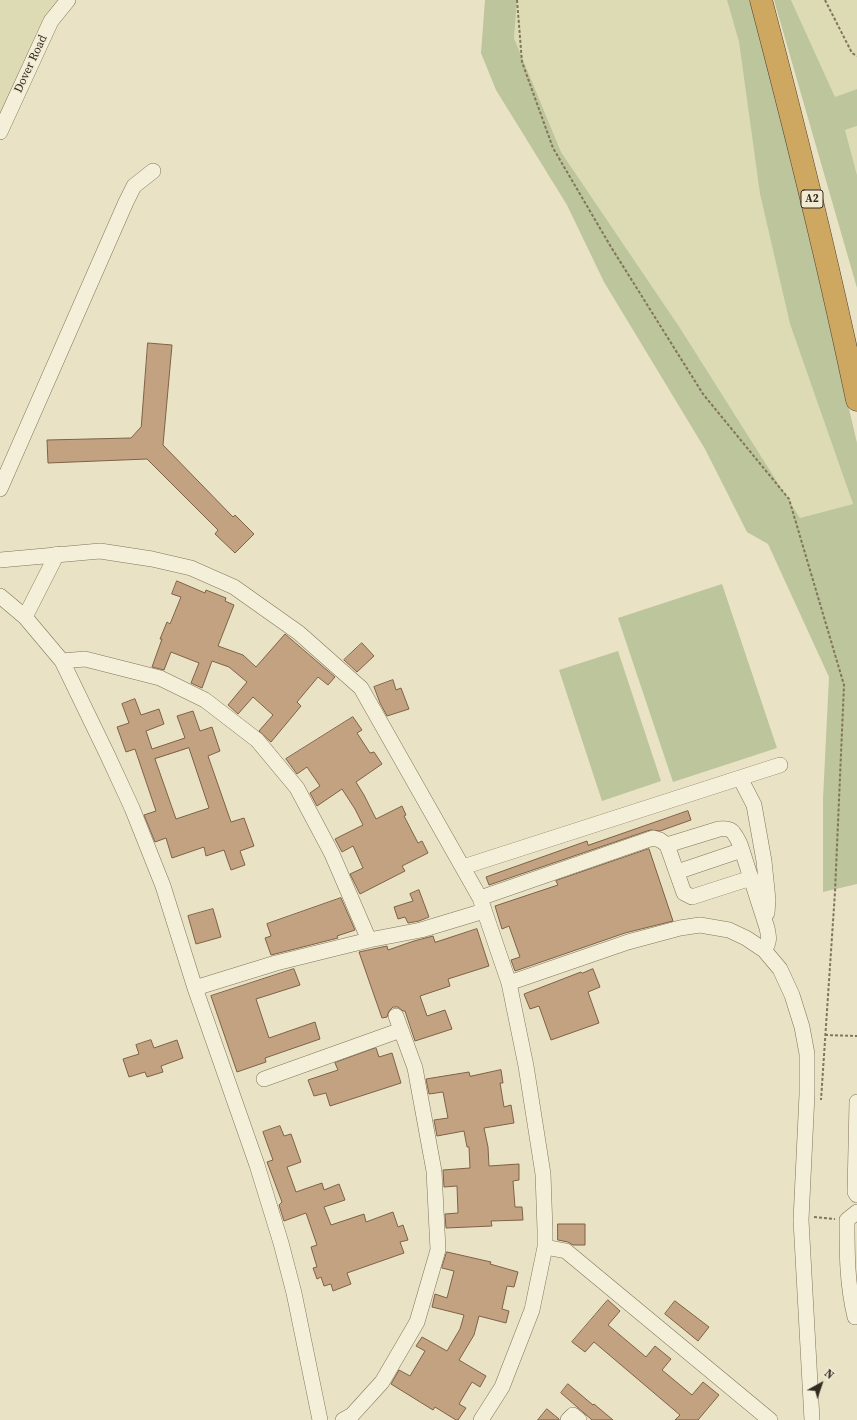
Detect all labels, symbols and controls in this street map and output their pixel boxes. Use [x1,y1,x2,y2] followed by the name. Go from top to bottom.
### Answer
[11,33,51,95] street label: Dover Road
[801,190,823,208] road number: A2
[801,1364,841,1404] north arrow
[821,1366,837,1383] text: N

